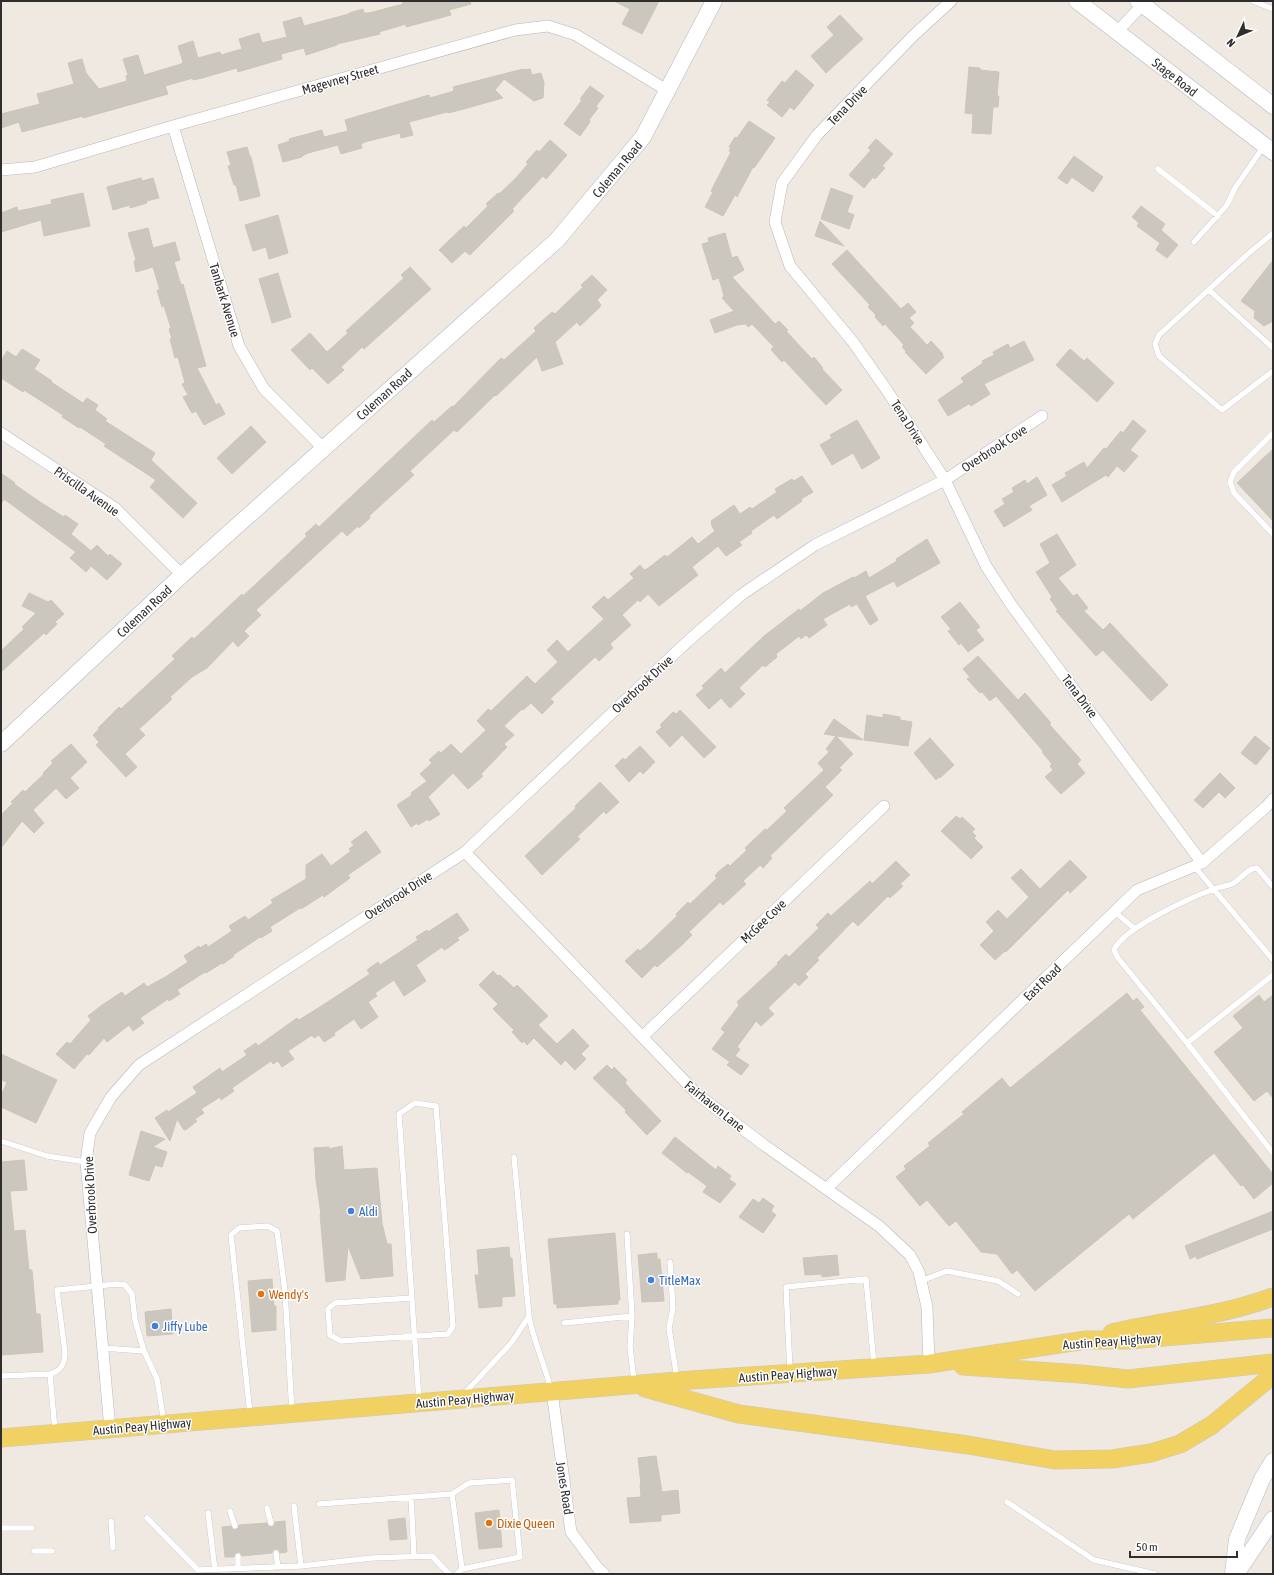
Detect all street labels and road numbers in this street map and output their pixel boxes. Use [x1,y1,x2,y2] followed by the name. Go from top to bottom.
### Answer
[1149,55,1200,100] street label: Stage Road
[300,61,380,98] street label: Magevney Street
[825,82,870,129] street label: Tena Drive
[589,138,645,201] street label: Coleman Road
[206,261,243,339] street label: Tanbark Avenue
[353,366,415,423] street label: Coleman Road
[888,397,928,447] street label: Tena Drive
[959,422,1030,475] street label: Overbrook Cove
[51,463,122,519] street label: Priscilla Avenue
[114,582,175,641] street label: Coleman Road
[609,652,676,716] street label: Overbrook Drive
[1059,672,1101,721] street label: Tena Drive
[362,868,435,923] street label: Overbrook Drive
[738,896,789,947] street label: McGee Cove
[1020,961,1064,1004] street label: East Road
[682,1078,748,1135] street label: Fairhaven Lane
[81,1156,100,1234] street label: Overbrook Drive
[1062,1331,1163,1352] street label: Austin Peay Highway
[738,1364,839,1385] street label: Austin Peay Highway
[415,1388,516,1411] street label: Austin Peay Highway
[92,1415,193,1438] street label: Austin Peay Highway
[553,1460,576,1516] street label: Jones Road

